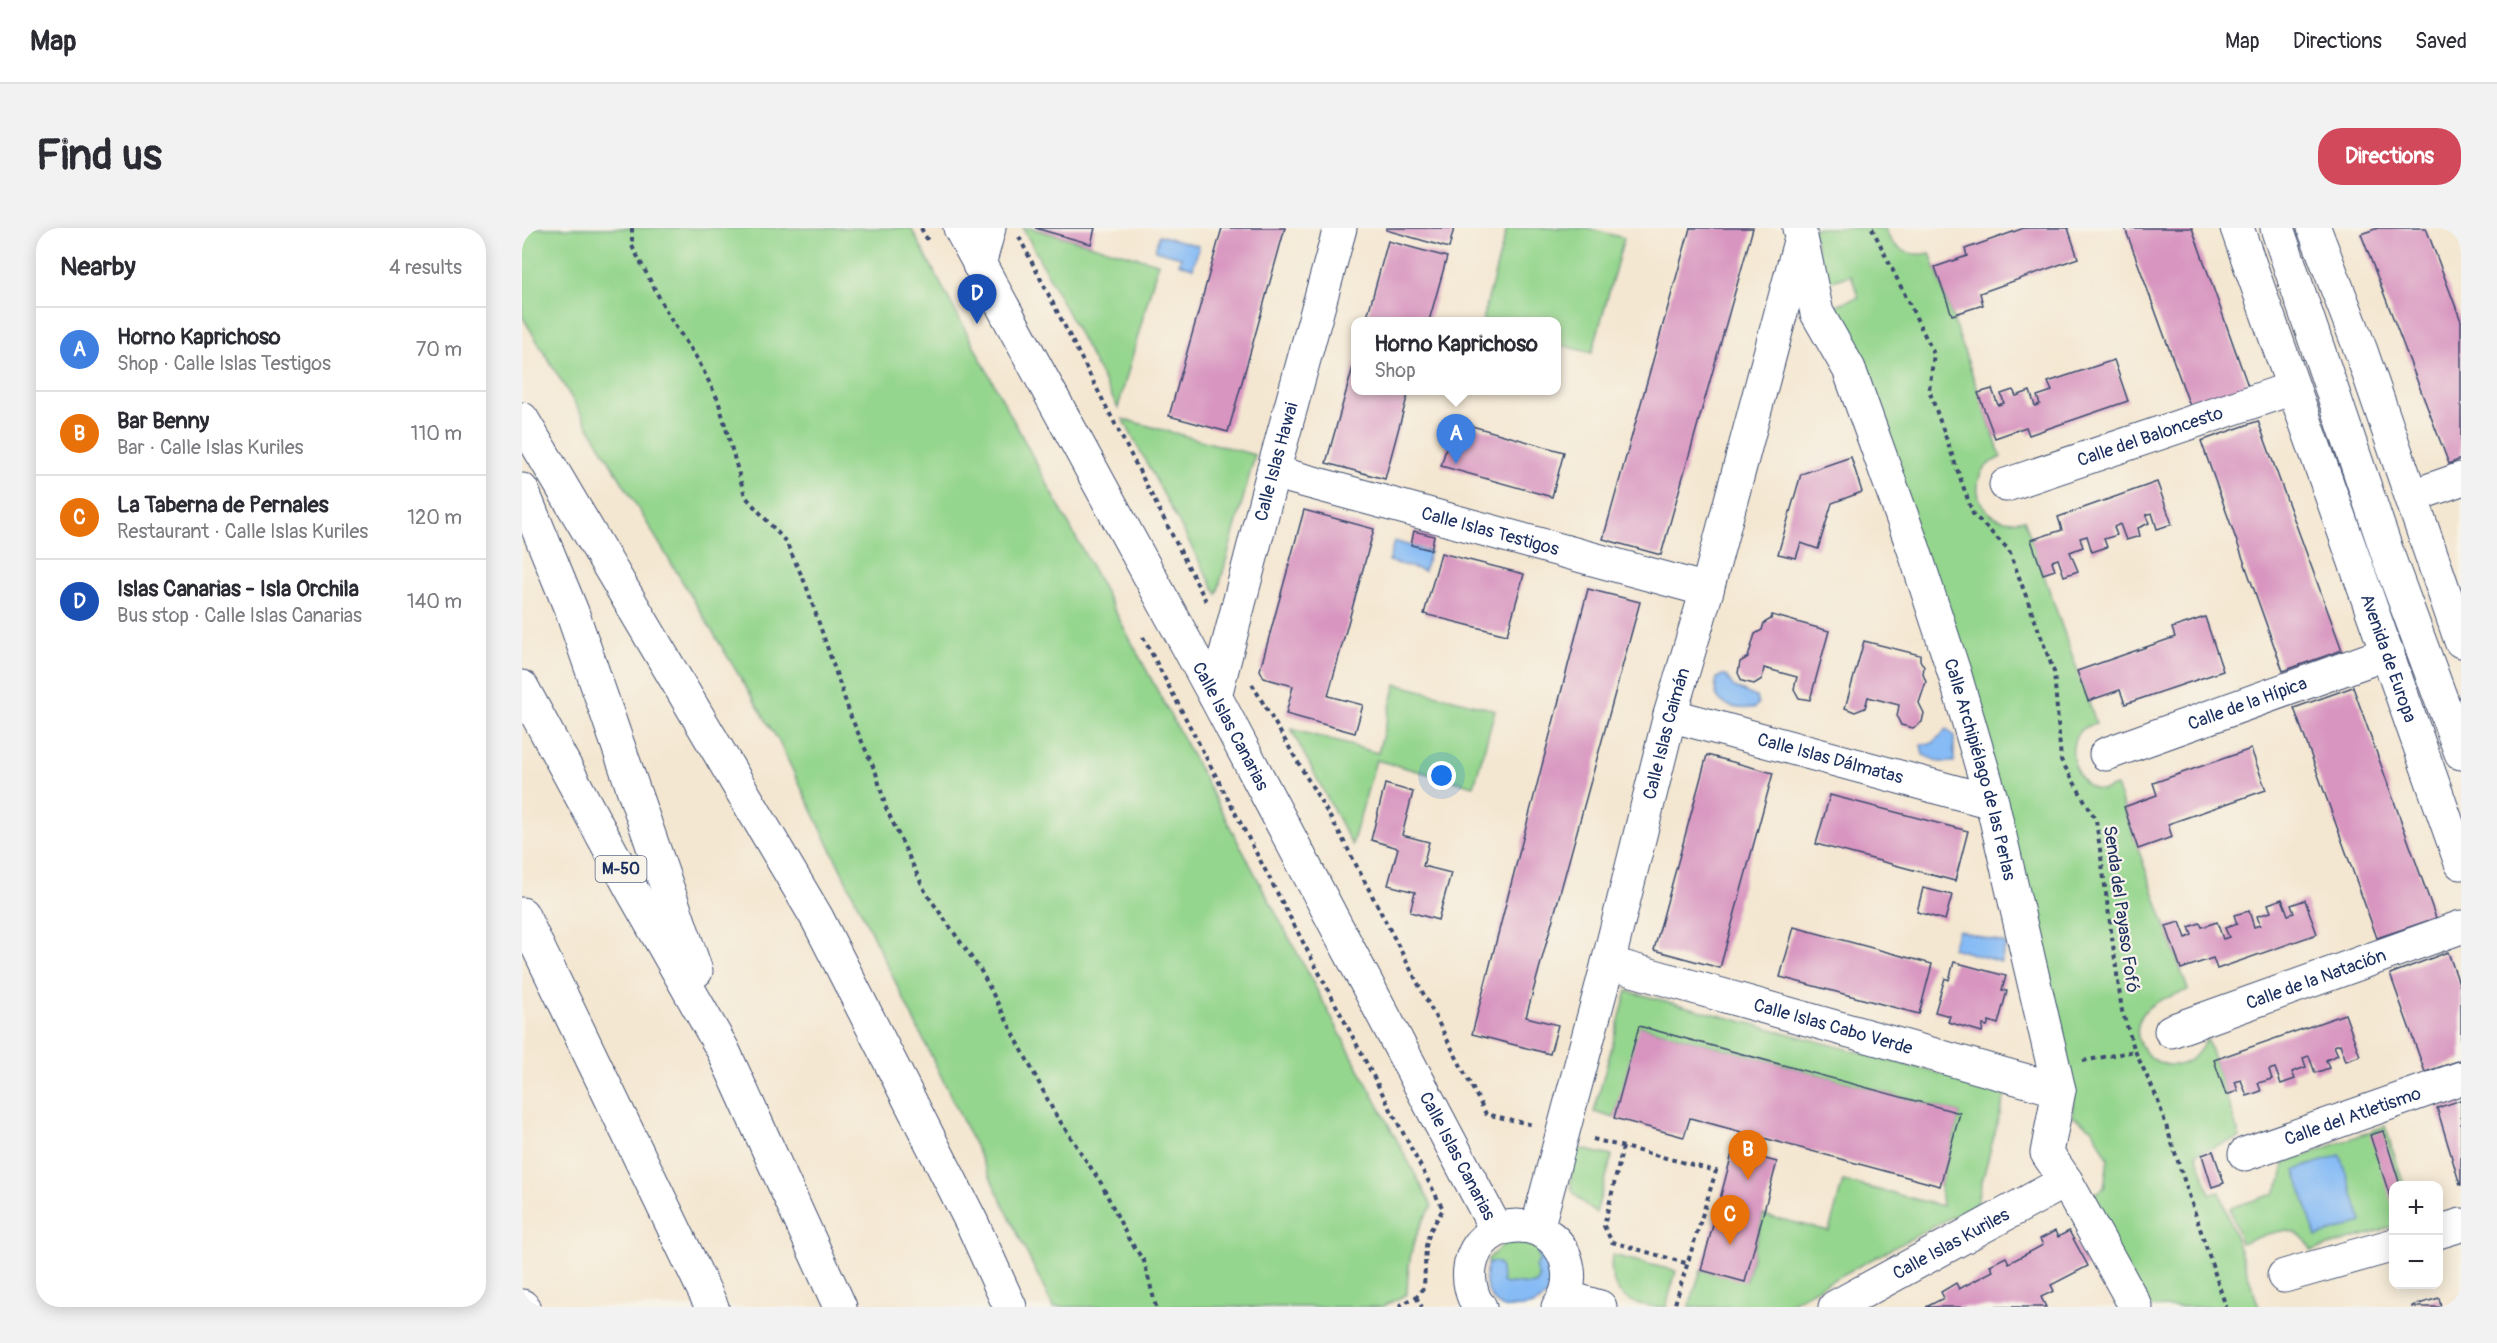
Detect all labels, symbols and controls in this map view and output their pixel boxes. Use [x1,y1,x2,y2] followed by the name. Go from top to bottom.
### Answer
[30,24,76,59] text: Map
[2225,28,2260,55] text: Map
[2293,28,2382,55] text: Directions
[2415,28,2467,55] text: Saved
[2318,128,2461,185] button: Directions
[36,130,162,182] text: Find us
[60,251,136,283] text: Nearby
[389,255,462,280] text: 4 results
[958,274,996,324] pin: D
[1351,317,1561,395] popup
[117,323,281,351] text: Horno Kaprichoso
[1374,330,1538,358] text: Horno Kaprichoso
[73,337,86,362] text: A
[416,337,462,362] text: 70 m
[117,351,331,376] text: Shop · Calle Islas Testigos
[1374,358,1416,383] text: Shop
[1249,400,1303,524] street label: Calle Islas Hawai
[2074,401,2226,472] street label: Calle del Baloncesto
[117,407,209,435] text: Bar Benny
[1436,414,1476,464] pin: A
[74,421,85,446] text: B
[411,421,462,446] text: 110 m
[117,435,304,460] text: Bar · Calle Islas Kuriles
[117,491,329,519] text: La Taberna de Pernales
[1419,501,1562,561] street label: Calle Islas Testigos
[73,505,86,530] text: C
[407,505,462,530] text: 120 m
[117,519,368,544] text: Restaurant · Calle Islas Kuriles
[117,575,359,603] text: Islas Canarias - Isla Orchila
[73,589,86,614] text: D
[407,589,462,614] text: 140 m
[2355,591,2422,725] street label: Avenida de Europa
[117,603,362,628] text: Bus stop · Calle Islas Canarias
[1939,656,2021,882] street label: Calle Archipiélago de las Perlas
[1187,658,1274,794] street label: Calle Islas Canarias
[1638,665,1695,802] street label: Calle Islas Caimán
[2185,672,2310,735] street label: Calle de la Hípica
[1755,728,1906,789] street label: Calle Islas Dálmatas
[1427,761,1456,790] your location
[2098,824,2144,994] street label: Senda del Payaso Fofó
[596,856,646,882] road number: M-50
[2243,943,2389,1015] street label: Calle de la Natación
[1751,993,1915,1060] street label: Calle Islas Cabo Verde
[2281,1081,2424,1151] street label: Calle del Atletismo
[1414,1088,1501,1224] street label: Calle Islas Canarias
[1728,1130,1768,1180] pin: B
[2389,1181,2443,1289] map controls
[2389,1181,2443,1235] button: +
[1710,1196,1750,1245] pin: C
[1889,1203,2013,1285] street label: Calle Islas Kuriles
[2389,1235,2443,1289] button: −

